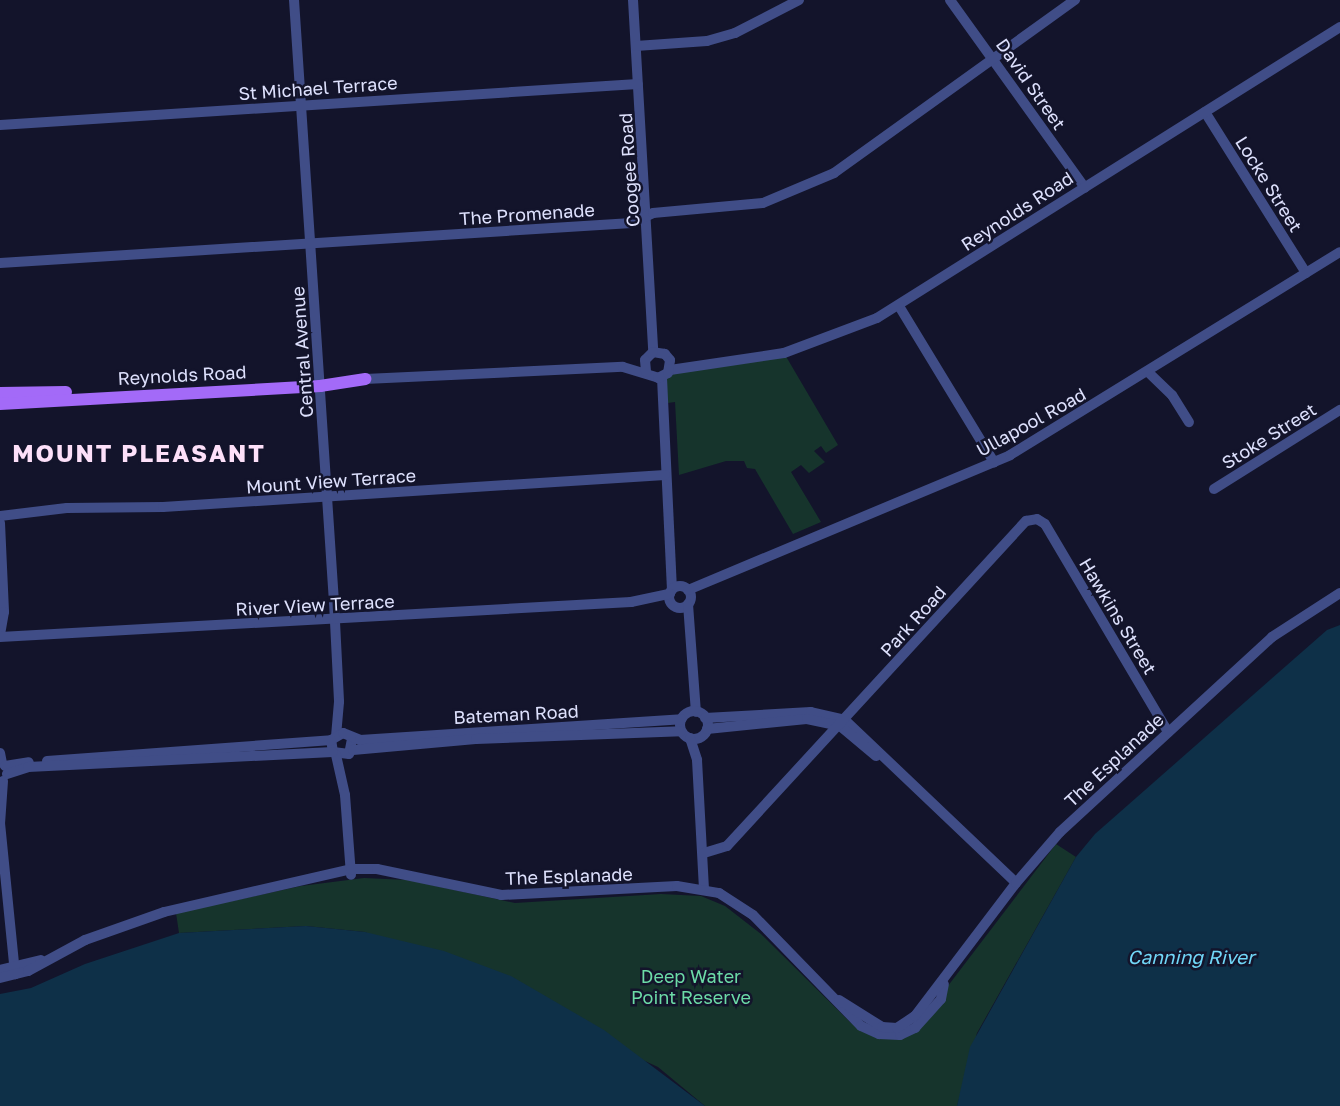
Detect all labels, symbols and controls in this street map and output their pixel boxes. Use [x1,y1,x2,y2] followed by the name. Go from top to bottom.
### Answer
[992,34,1070,134] street label: David Street
[238,72,398,104] street label: St Michael Terrace
[614,112,644,228] street label: Coogee Road
[1231,132,1307,236] street label: Locke Street
[957,167,1077,255] street label: Reynolds Road
[459,198,595,230] street label: The Promenade
[287,286,317,418] street label: Central Avenue
[117,361,247,389] street label: Reynolds Road
[972,383,1090,461] street label: Ullapool Road
[1218,398,1320,474] street label: Stoke Street
[14,439,264,467] district label: MOUNT PLEASANT
[245,464,417,498] street label: Mount View Terrace
[1075,554,1161,678] street label: Hawkins Street
[876,581,950,661] street label: Park Road
[235,590,395,620] street label: River View Terrace
[453,700,579,728] street label: Bateman Road
[1060,709,1168,811] street label: The Esplanade
[505,863,633,889] street label: The Esplanade
[1128,946,1254,968] water label: Canning River
[631,966,751,1009] park label: Deep Water Point Reserve

